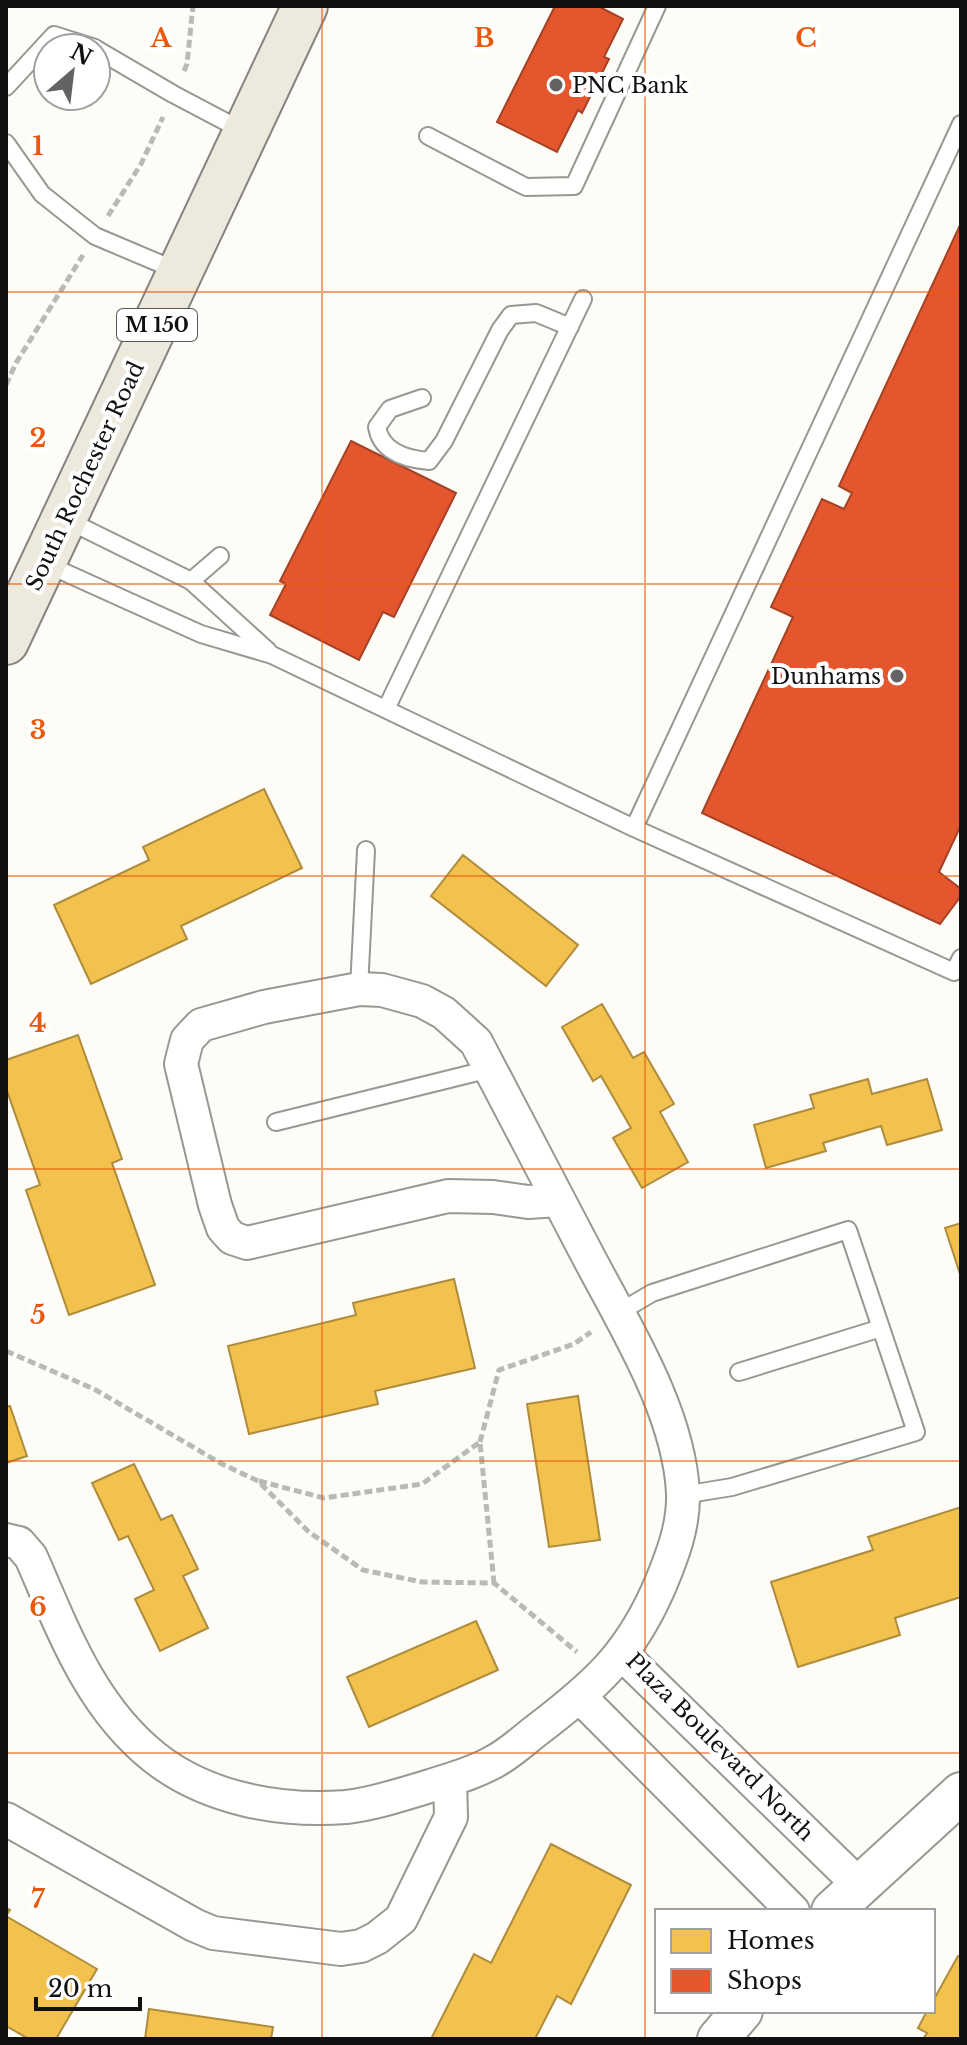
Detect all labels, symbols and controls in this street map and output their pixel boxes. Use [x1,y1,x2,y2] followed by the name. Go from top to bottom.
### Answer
[149,22,172,54] text: A
[474,22,494,54] text: B
[795,22,817,54] text: C
[32,32,112,112] north arrow
[66,38,97,72] text: N
[572,72,689,99] place label: PNC Bank
[547,76,565,94] marker: PNC Bank
[32,130,44,162] text: 1
[117,309,197,341] road number: M 150
[20,357,150,595] street label: South Rochester Road
[30,422,46,454] text: 2
[771,663,881,690] place label: Dunhams
[888,667,906,685] marker: Dunhams
[30,714,46,746] text: 3
[29,1007,47,1039] text: 4
[30,1299,46,1331] text: 5
[29,1591,47,1623] text: 6
[620,1647,820,1847] street label: Plaza Boulevard North
[31,1883,45,1915] text: 7
[655,1909,935,2013] legend
[727,1926,815,1955] text: Homes
[36,1961,140,2011] scale bar
[727,1966,802,1995] text: Shops
[48,1974,113,2003] text: 20 m

